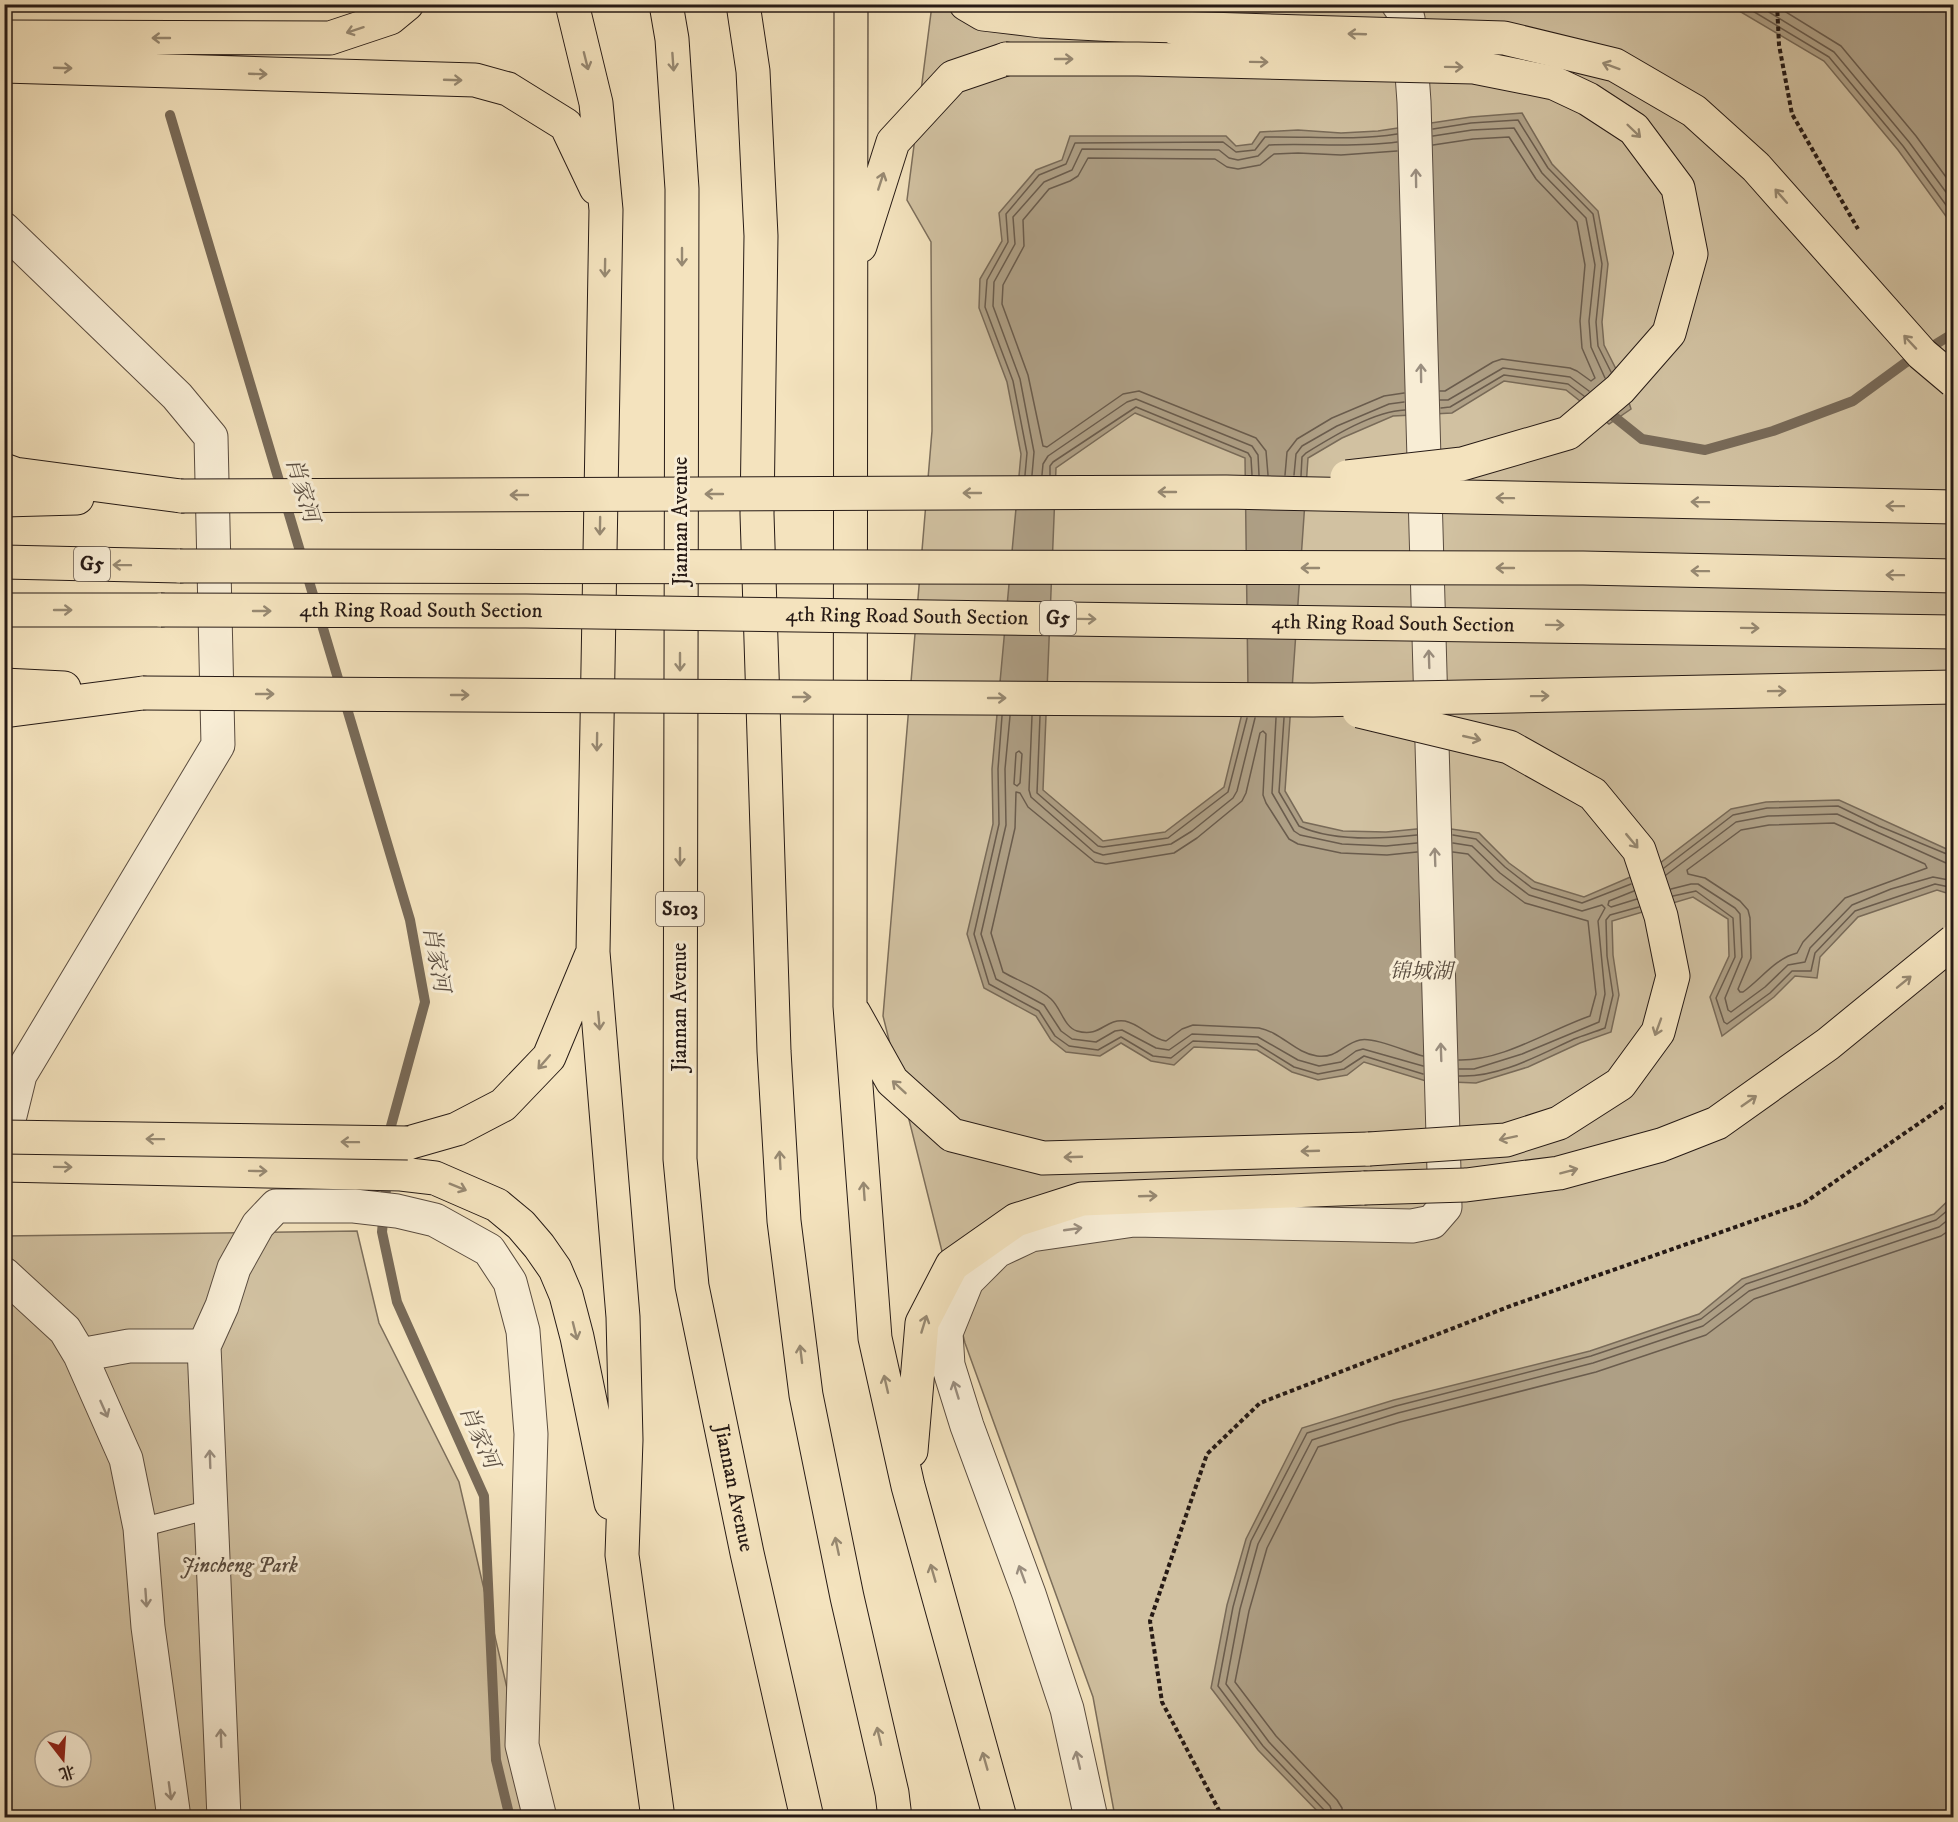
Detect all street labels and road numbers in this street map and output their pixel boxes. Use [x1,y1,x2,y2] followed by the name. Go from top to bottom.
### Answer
[668,456,694,588] street label: Jiannan Avenue
[74,547,110,581] road number: G5
[299,597,543,624] street label: 4th Ring Road South Section
[1040,601,1076,635] road number: G5
[785,602,1029,631] street label: 4th Ring Road South Section
[1271,609,1515,639] street label: 4th Ring Road South Section
[656,892,704,926] road number: S103
[667,942,693,1074] street label: Jiannan Avenue
[708,1420,760,1555] street label: Jiannan Avenue

